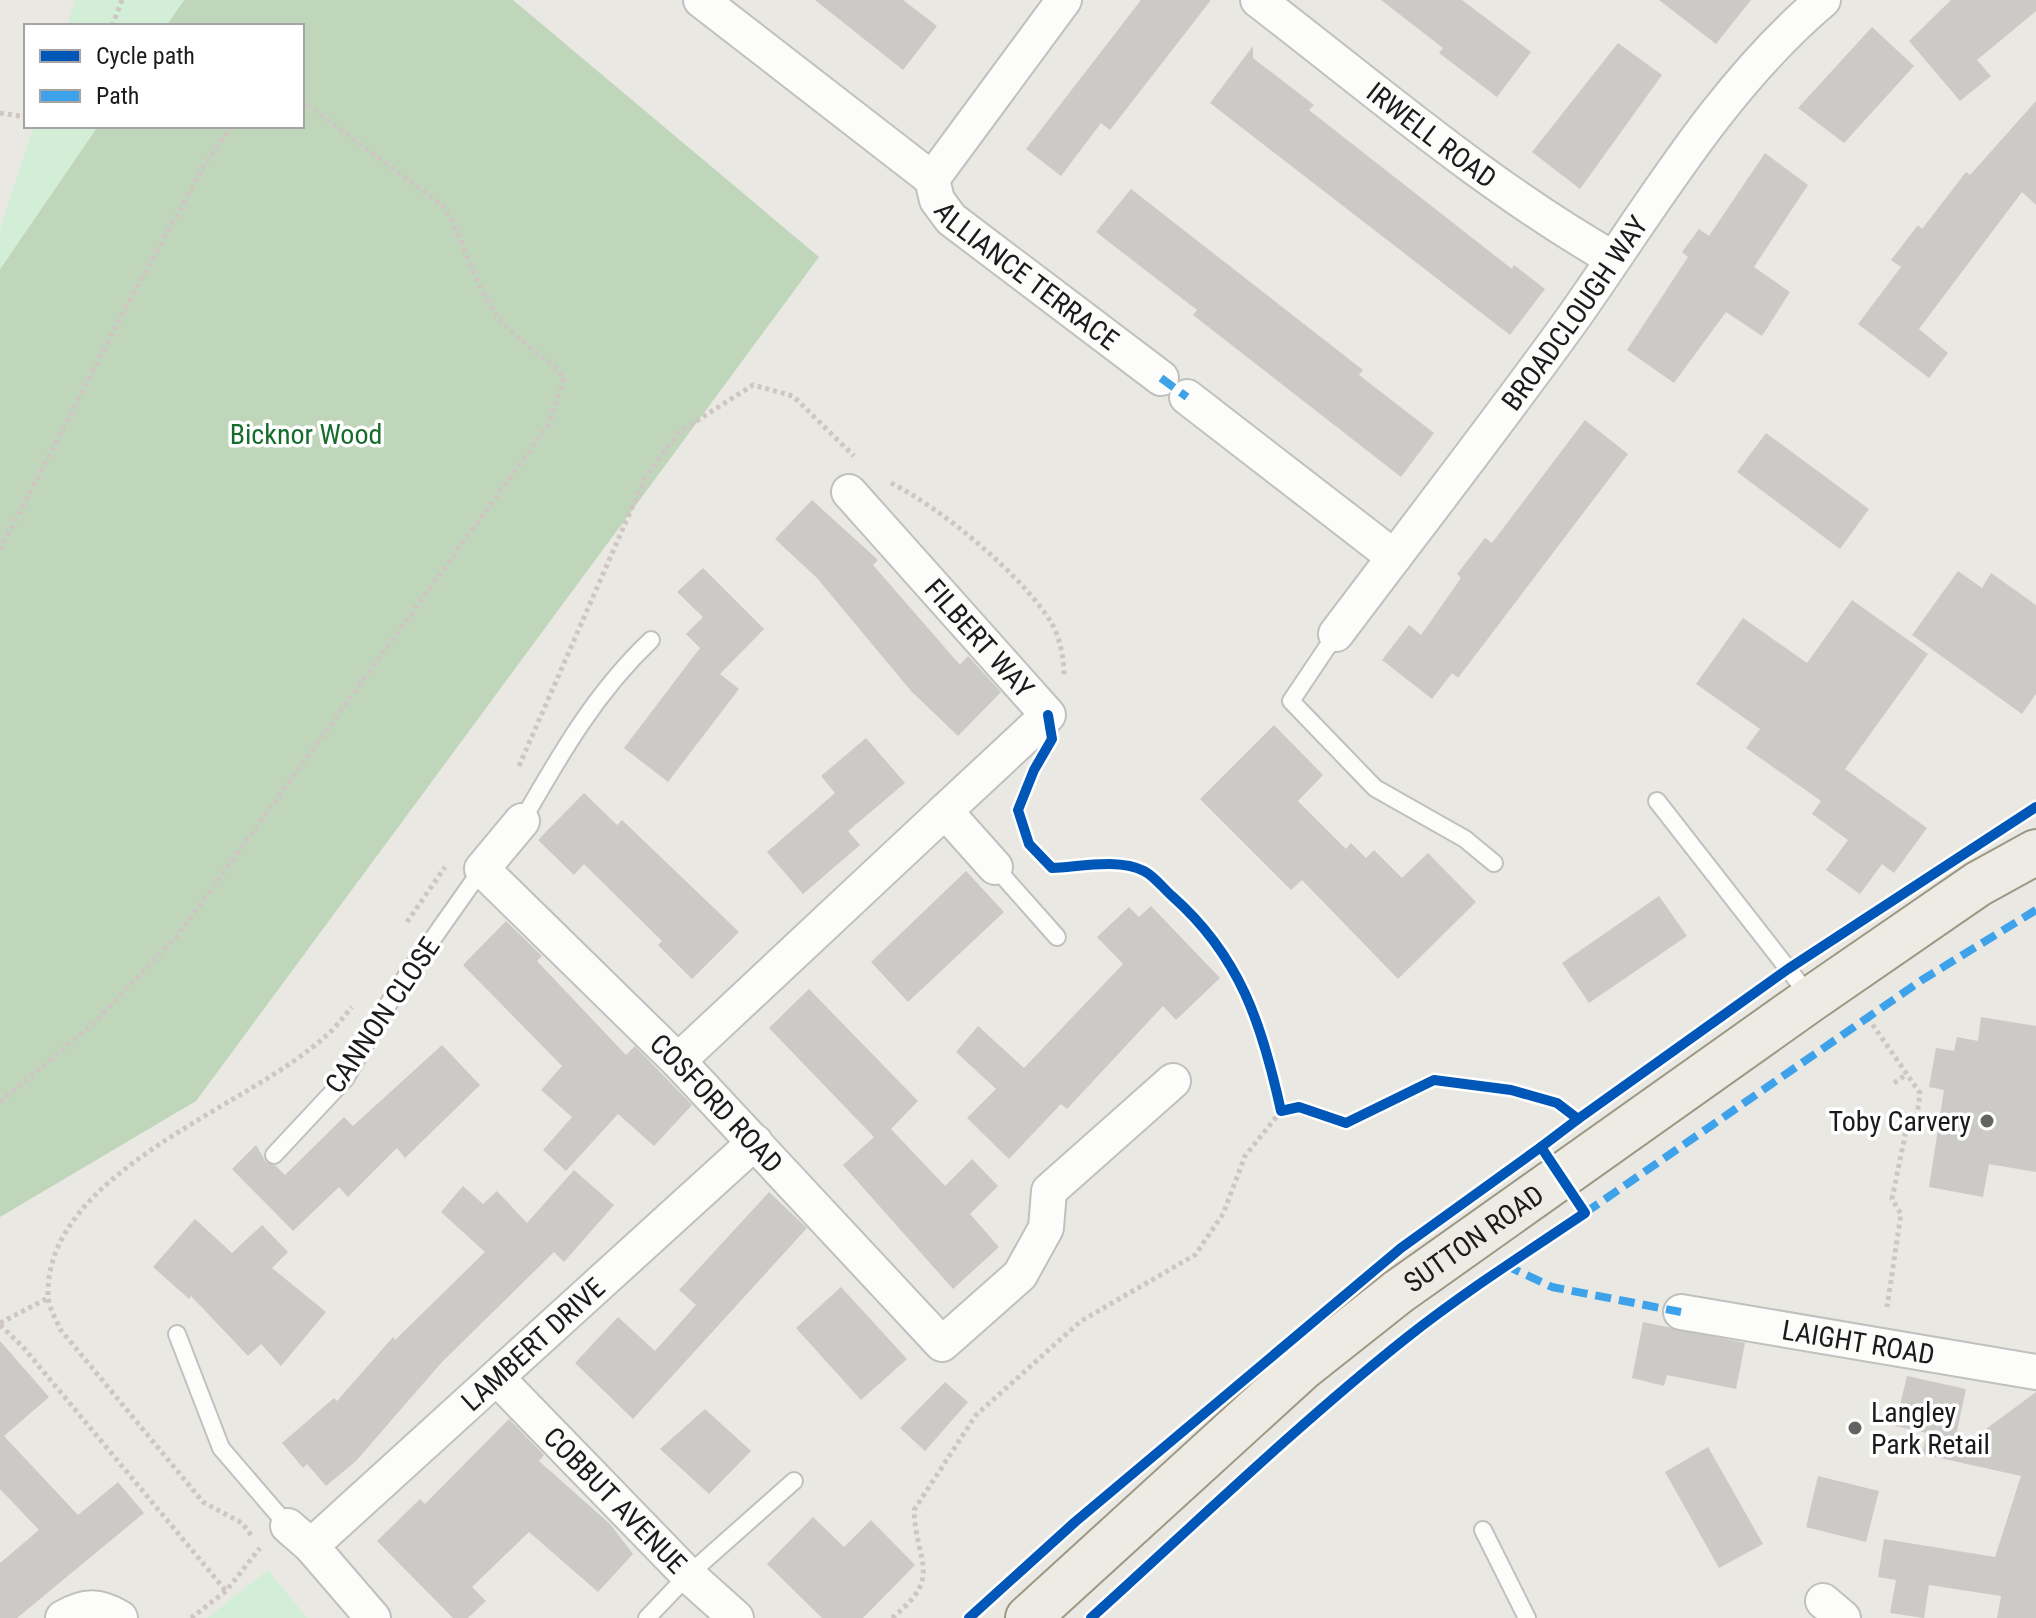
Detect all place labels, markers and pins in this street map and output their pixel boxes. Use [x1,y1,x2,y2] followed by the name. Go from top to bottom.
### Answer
[1829,1105,1971,1138] place label: Toby Carvery
[1978,1112,1996,1130] marker: Toby Carvery
[1871,1396,1990,1461] place label: Langley Park Retail
[1846,1419,1864,1437] marker: Langley Park Retail

